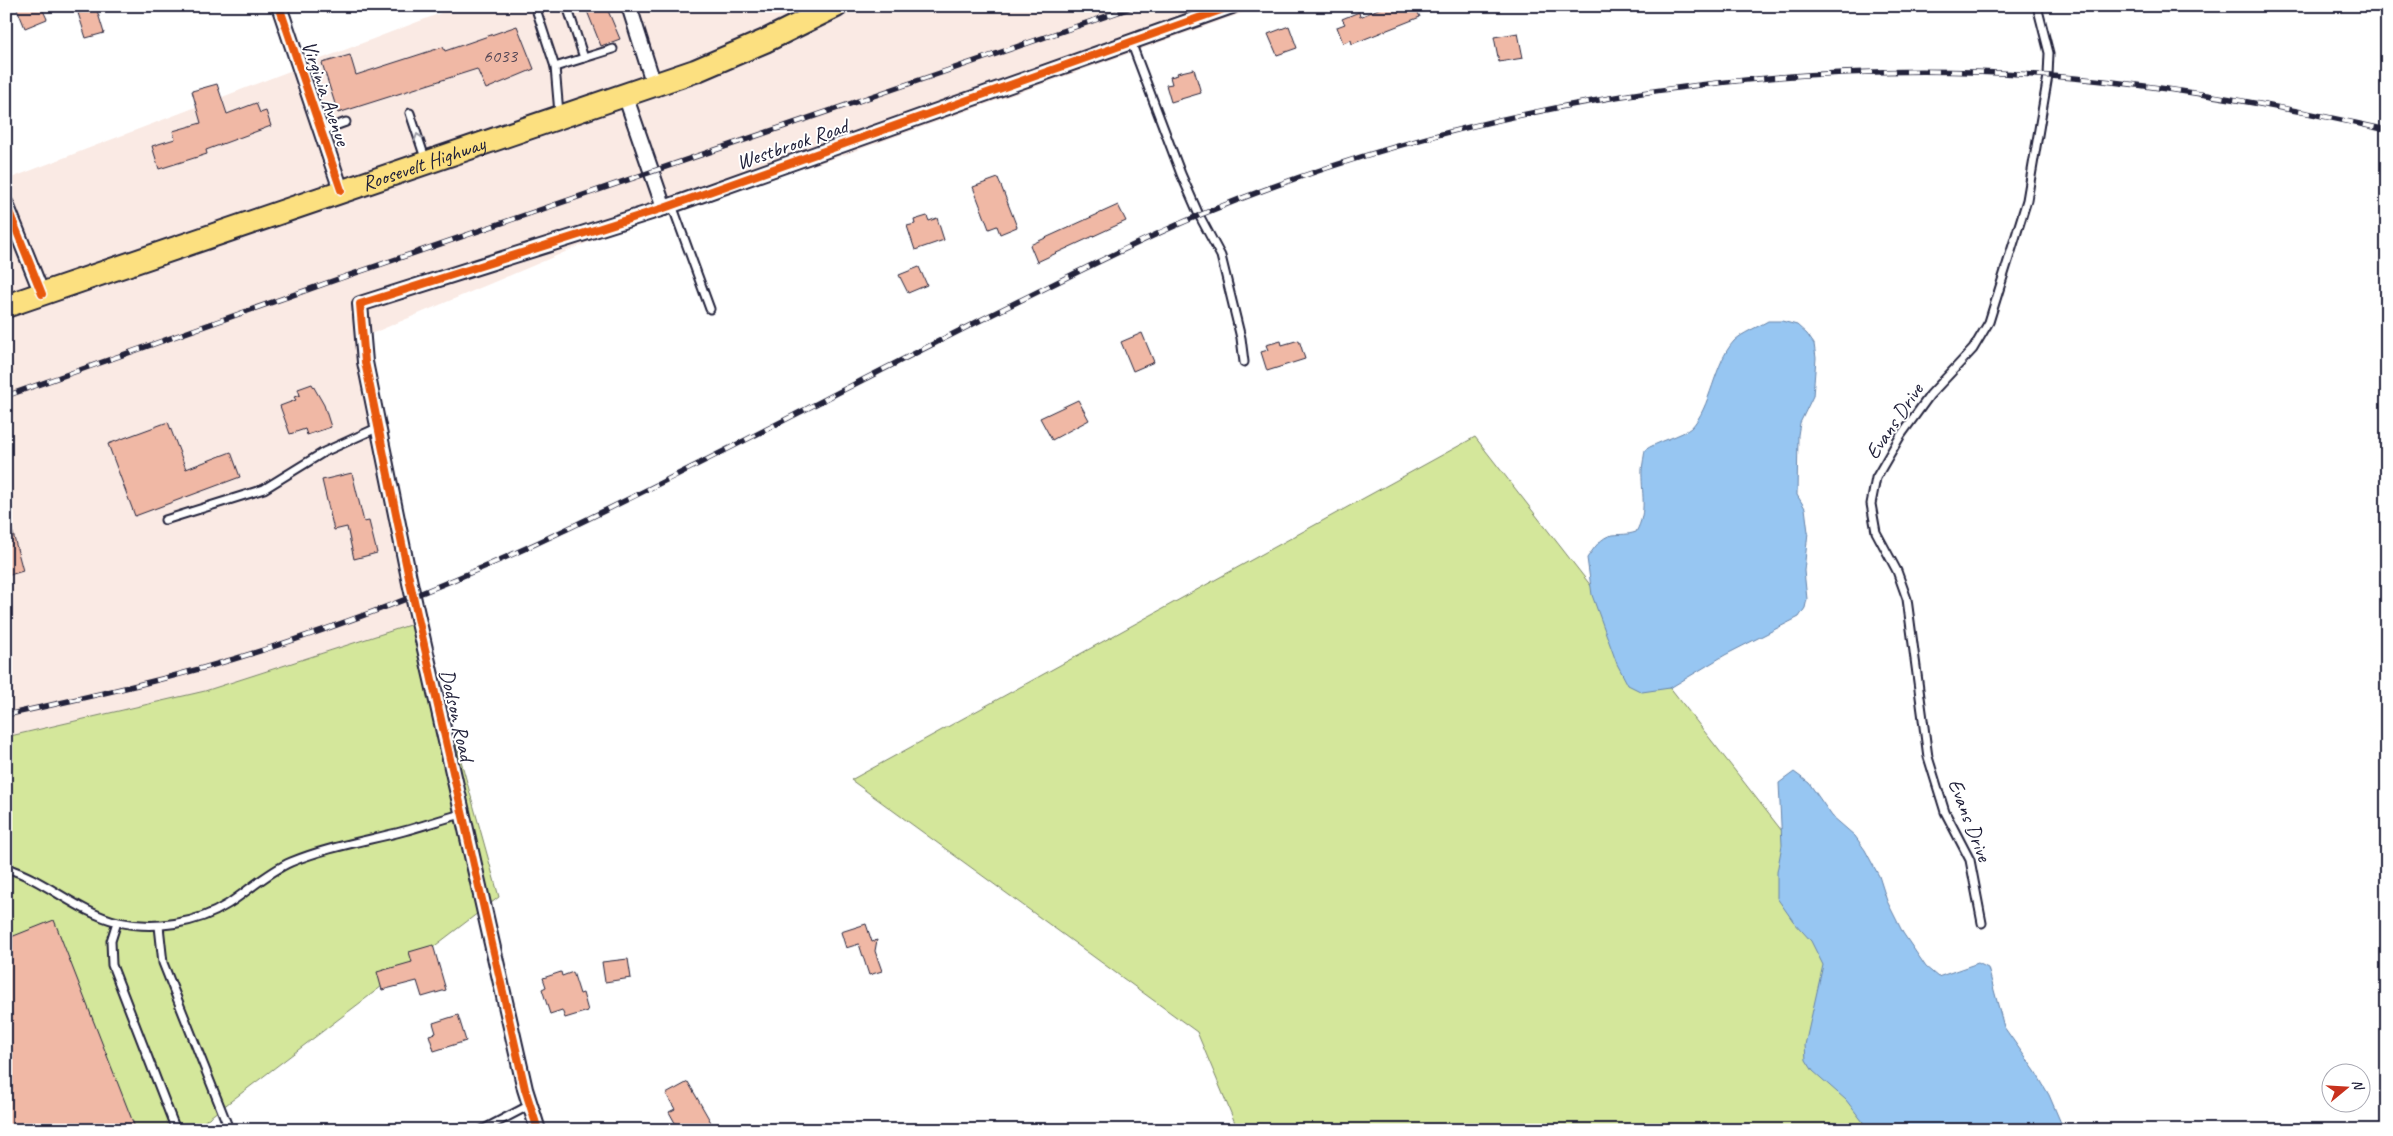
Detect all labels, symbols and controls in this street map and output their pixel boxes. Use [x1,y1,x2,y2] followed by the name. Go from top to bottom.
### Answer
[296,37,357,151] street label: Virginia Avenue
[483,44,519,68] house number: 6033
[733,112,854,175] street label: Westbrook Road
[358,130,490,197] street label: Roosevelt Highway
[414,133,424,142] one-way arrow
[1859,377,1930,464] street label: Evans Drive
[434,667,481,767] street label: Dodson Road
[1942,775,1998,866] street label: Evans Drive
[2320,1064,2370,1114] north arrow
[2348,1077,2368,1093] text: N

